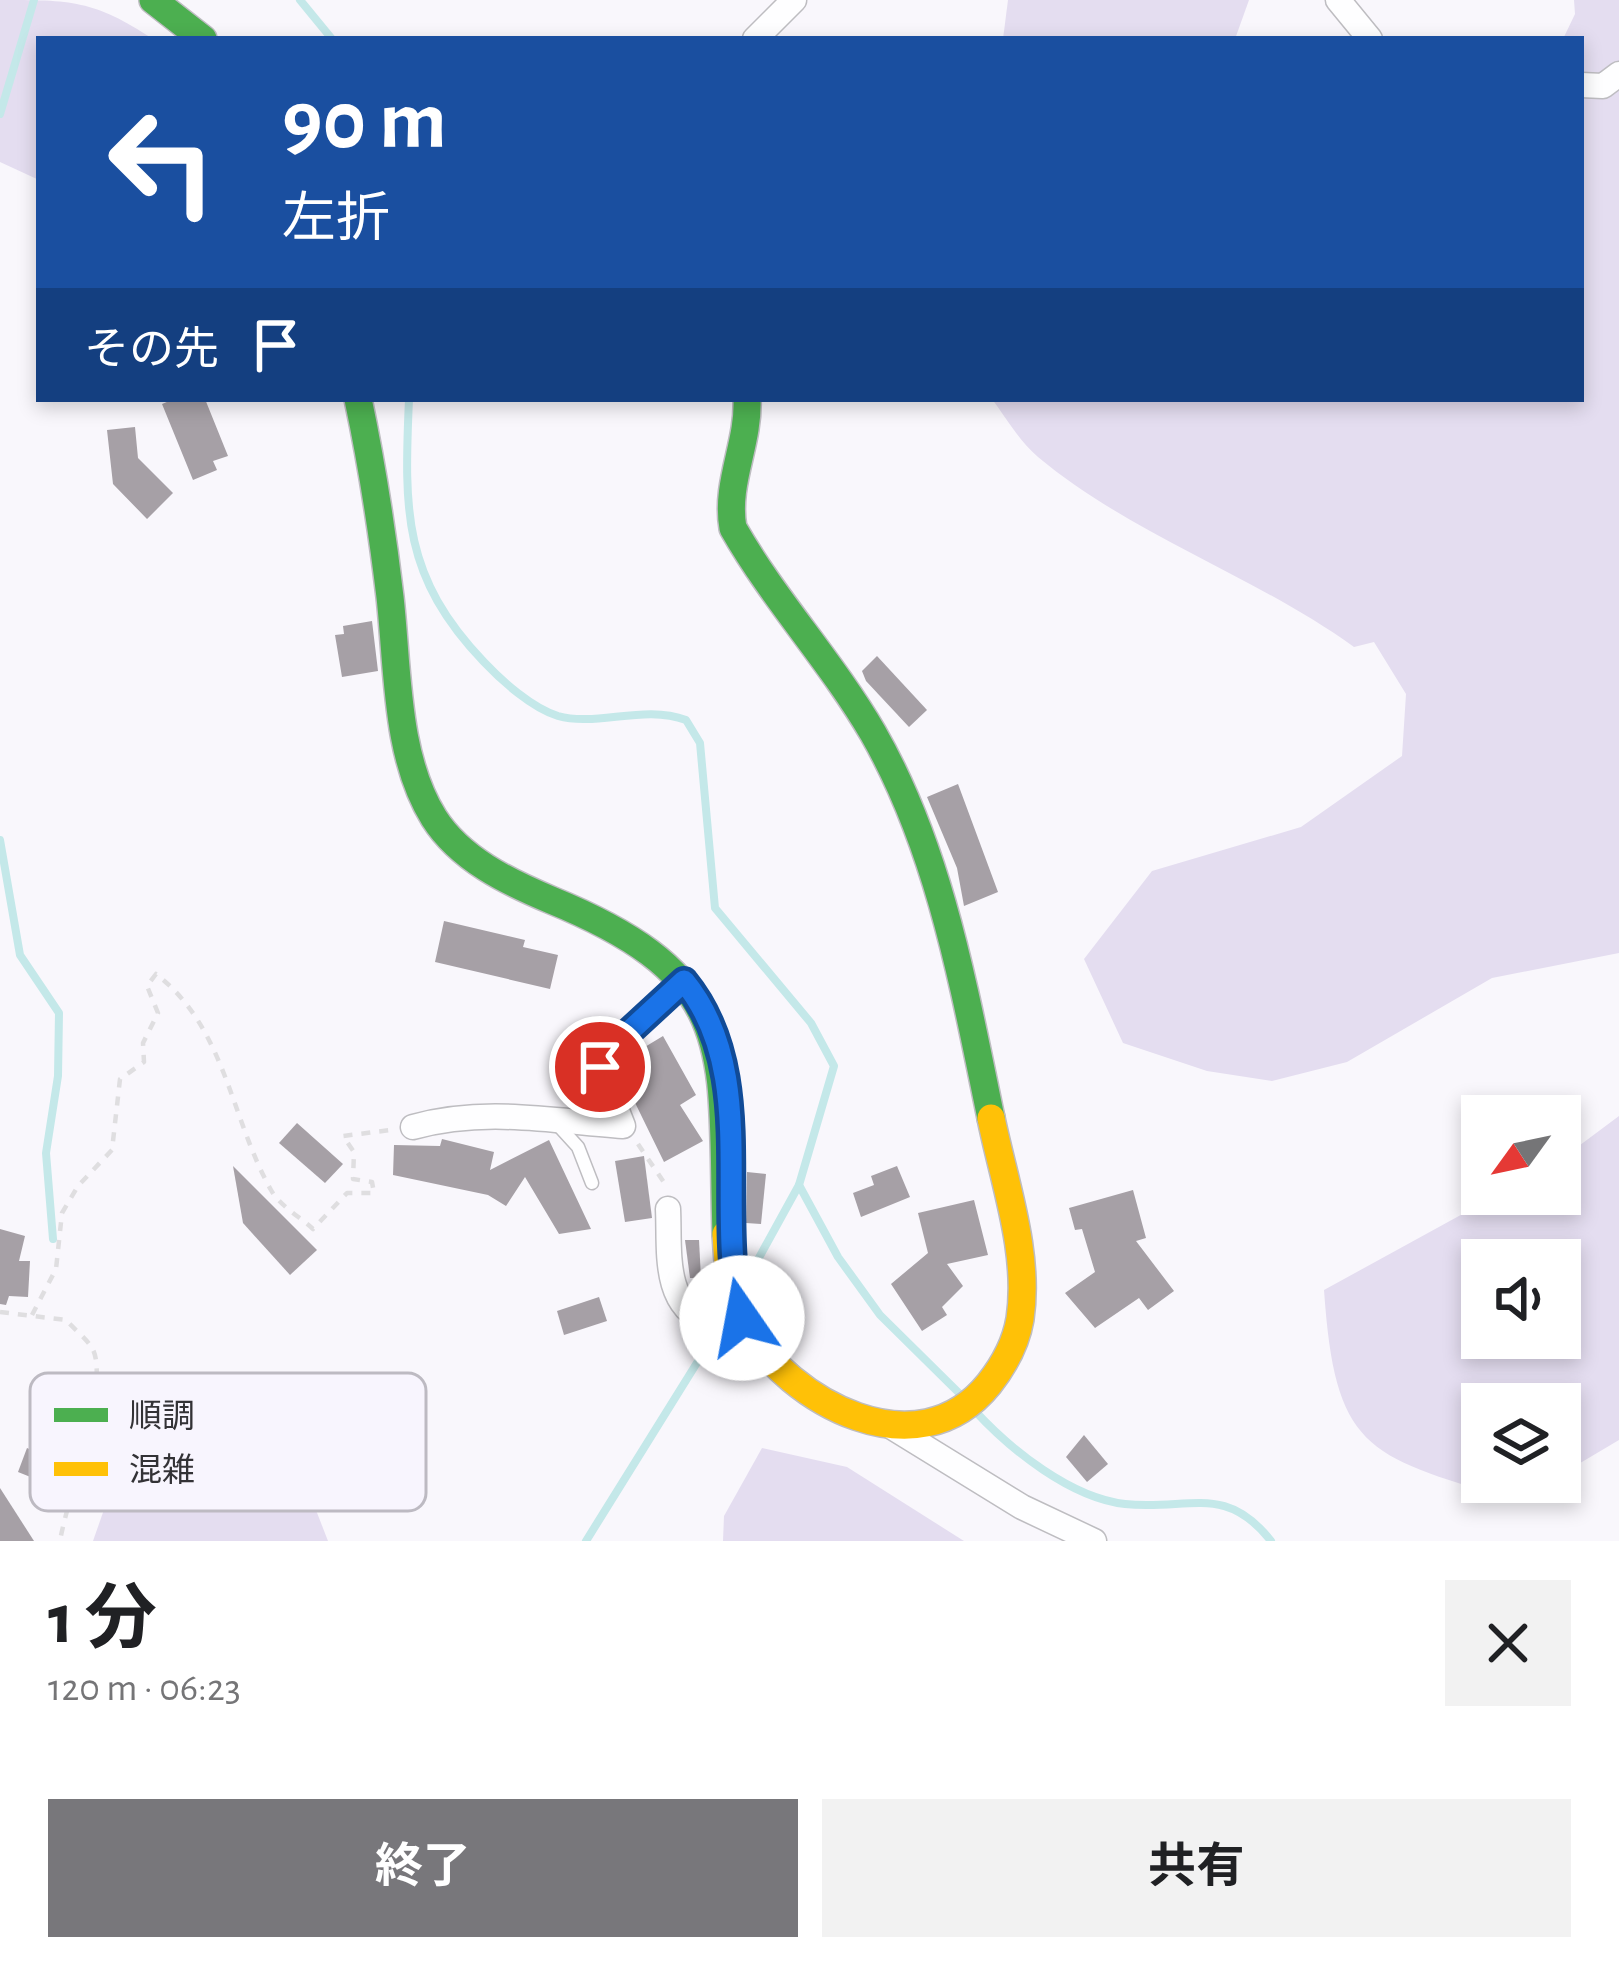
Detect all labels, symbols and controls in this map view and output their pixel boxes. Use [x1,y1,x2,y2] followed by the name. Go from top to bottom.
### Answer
[282,80,447,164] text: 90 m
[84,84,240,240] icon: left
[282,193,390,247] text: 左折
[243,312,309,378] icon: arrive
[84,328,219,373] text: その先
[549,1016,651,1118] pin
[567,1034,633,1100] icon: arrive
[1461,1095,1581,1215] north arrow
[1461,1095,1581,1503] map controls
[1461,1239,1581,1359] button: sound
[679,1255,805,1381] position arrow
[30,1373,426,1511] legend
[1461,1383,1581,1503] button: layers
[129,1400,195,1434] text: 順調
[129,1453,195,1488] text: 混雑
[1445,1580,1571,1706] button: close
[48,1584,157,1656] text: 1 分
[48,1669,241,1708] text: 120 m · 06:23
[48,1799,798,1937] button: 終了
[822,1799,1571,1937] button: 共有

